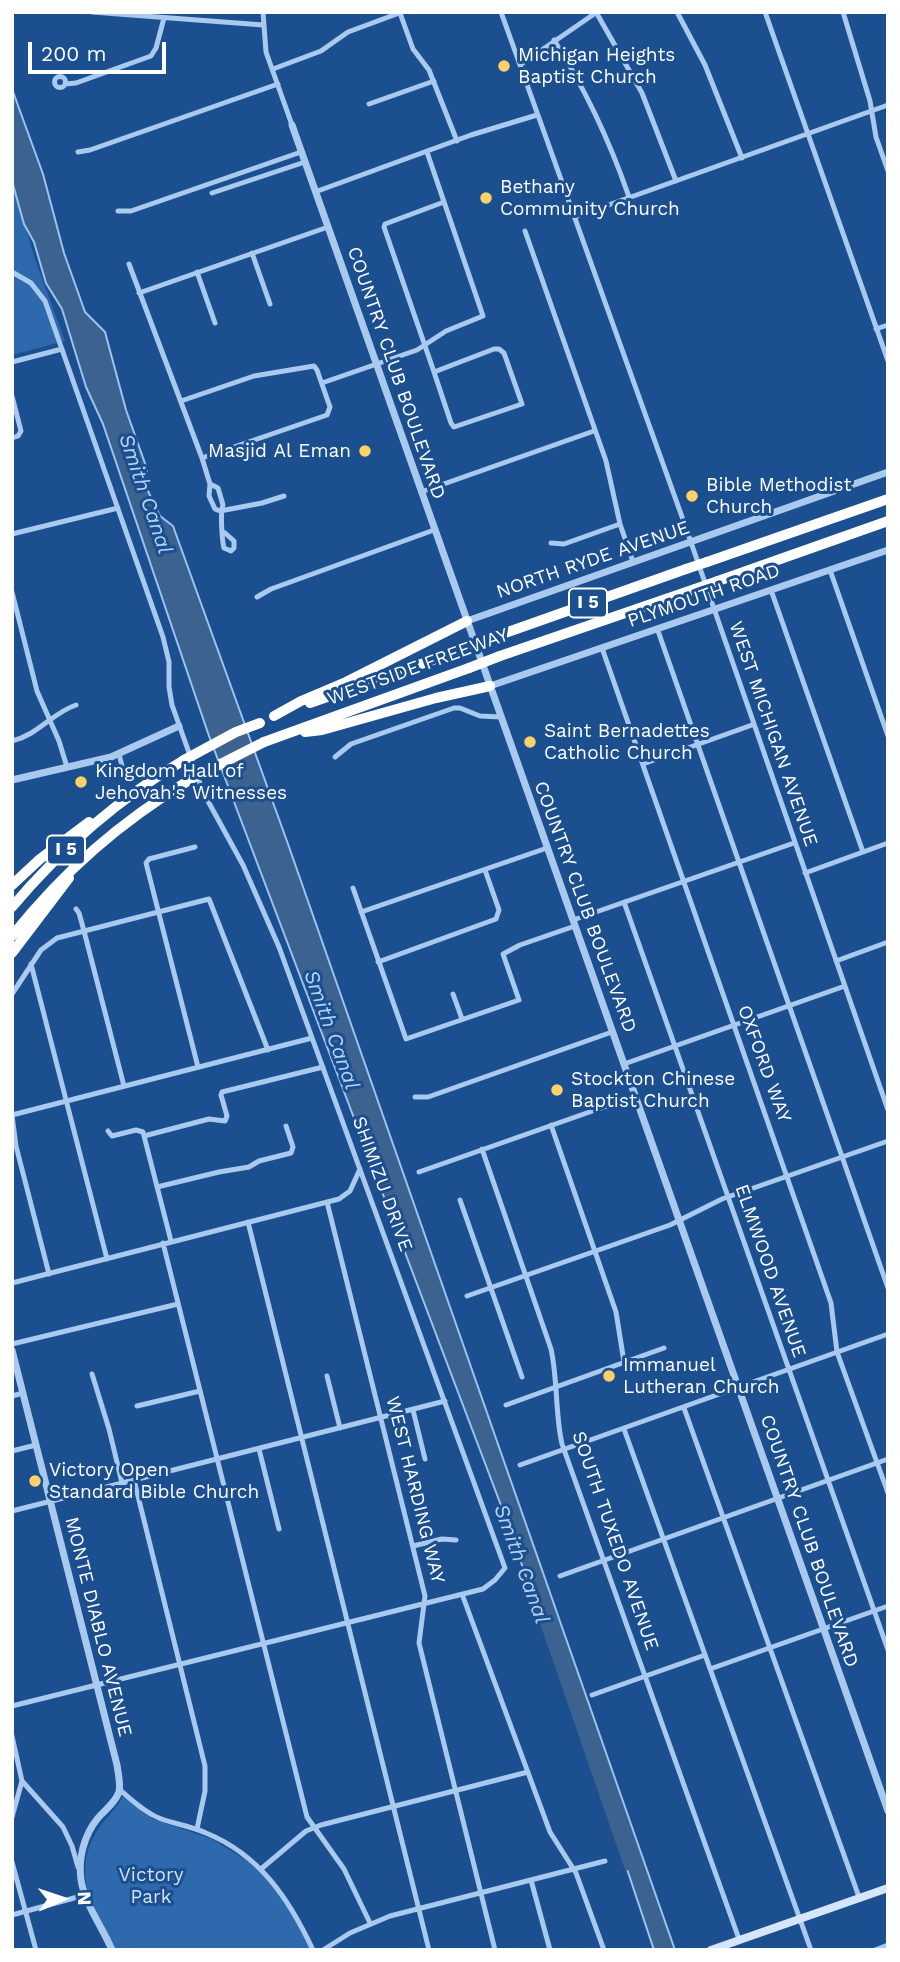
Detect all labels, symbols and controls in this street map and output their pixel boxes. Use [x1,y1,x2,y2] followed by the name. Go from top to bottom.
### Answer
[32,28,170,72] scale bar
[41,41,107,66] text: 200 m
[518,44,675,88] place label: Michigan Heights Baptist Church
[496,58,512,74] marker: Michigan Heights Baptist Church
[500,176,680,220] place label: Bethany Community Church
[478,190,494,206] marker: Bethany Community Church
[342,244,450,502] street label: COUNTRY CLUB BOULEVARD
[113,431,177,557] water label: Smith Canal
[208,440,351,462] place label: Masjid Al Eman
[357,443,373,459] marker: Masjid Al Eman
[706,474,851,518] place label: Bible Methodist Church
[684,488,700,504] marker: Bible Methodist Church
[493,516,693,604] street label: NORTH RYDE AVENUE
[625,559,783,633] street label: PLYMOUTH ROAD
[569,588,607,618] road number: I 5
[724,618,822,850] street label: WEST MICHIGAN AVENUE
[324,624,512,710] street label: WESTSIDE FREEWAY
[544,720,710,764] place label: Saint Bernadettes Catholic Church
[522,734,538,750] marker: Saint Bernadettes Catholic Church
[95,760,287,804] place label: Kingdom Hall of Jehovah's Witnesses
[73,774,89,790] marker: Kingdom Hall of Jehovah's Witnesses
[529,778,641,1036] street label: COUNTRY CLUB BOULEVARD
[47,836,85,864] road number: I 5
[298,967,364,1093] water label: Smith Canal
[732,1002,796,1126] street label: OXFORD WAY
[571,1068,735,1112] place label: Stockton Chinese Baptist Church
[549,1082,565,1098] marker: Stockton Chinese Baptist Church
[347,1113,417,1255] street label: SHIMIZU DRIVE
[730,1181,810,1361] street label: ELMWOOD AVENUE
[623,1354,779,1398] place label: Immanuel Lutheran Church
[601,1368,617,1384] marker: Immanuel Lutheran Church
[381,1394,449,1586] street label: WEST HARDING WAY
[755,1412,863,1670] street label: COUNTRY CLUB BOULEVARD
[567,1429,663,1653] street label: SOUTH TUXEDO AVENUE
[49,1459,259,1503] place label: Victory Open Standard Bible Church
[27,1473,43,1489] marker: Victory Open Standard Bible Church
[488,1501,554,1627] water label: Smith Canal
[60,1515,136,1739] street label: MONTE DIABLO AVENUE
[28,1864,98,1934] north arrow
[119,1864,183,1908] park label: Victory Park
[73,1891,96,1906] text: N

